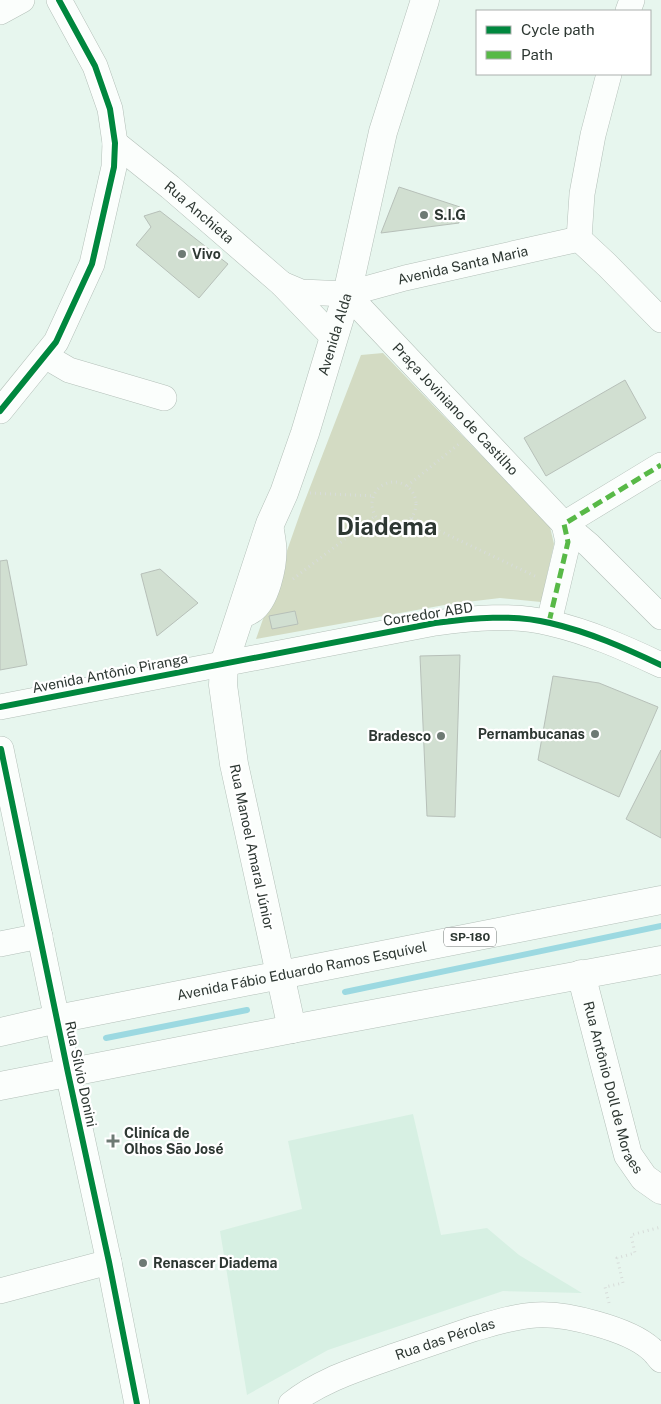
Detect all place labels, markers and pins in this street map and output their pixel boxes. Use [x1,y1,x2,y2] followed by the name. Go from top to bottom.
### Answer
[434,207,466,223] place label: S.I.G
[418,209,430,221] marker: S.I.G
[192,246,221,262] place label: Vivo
[176,248,188,260] marker: Vivo
[478,726,585,742] place label: Pernambucanas
[368,728,431,744] place label: Bradesco
[589,728,601,740] marker: Pernambucanas
[435,730,447,742] marker: Bradesco
[124,1125,224,1157] place label: Cliníca de Olhos São José
[106,1134,120,1148] marker: Cliníca de Olhos São José
[153,1255,278,1271] place label: Renascer Diadema
[137,1257,149,1269] marker: Renascer Diadema

